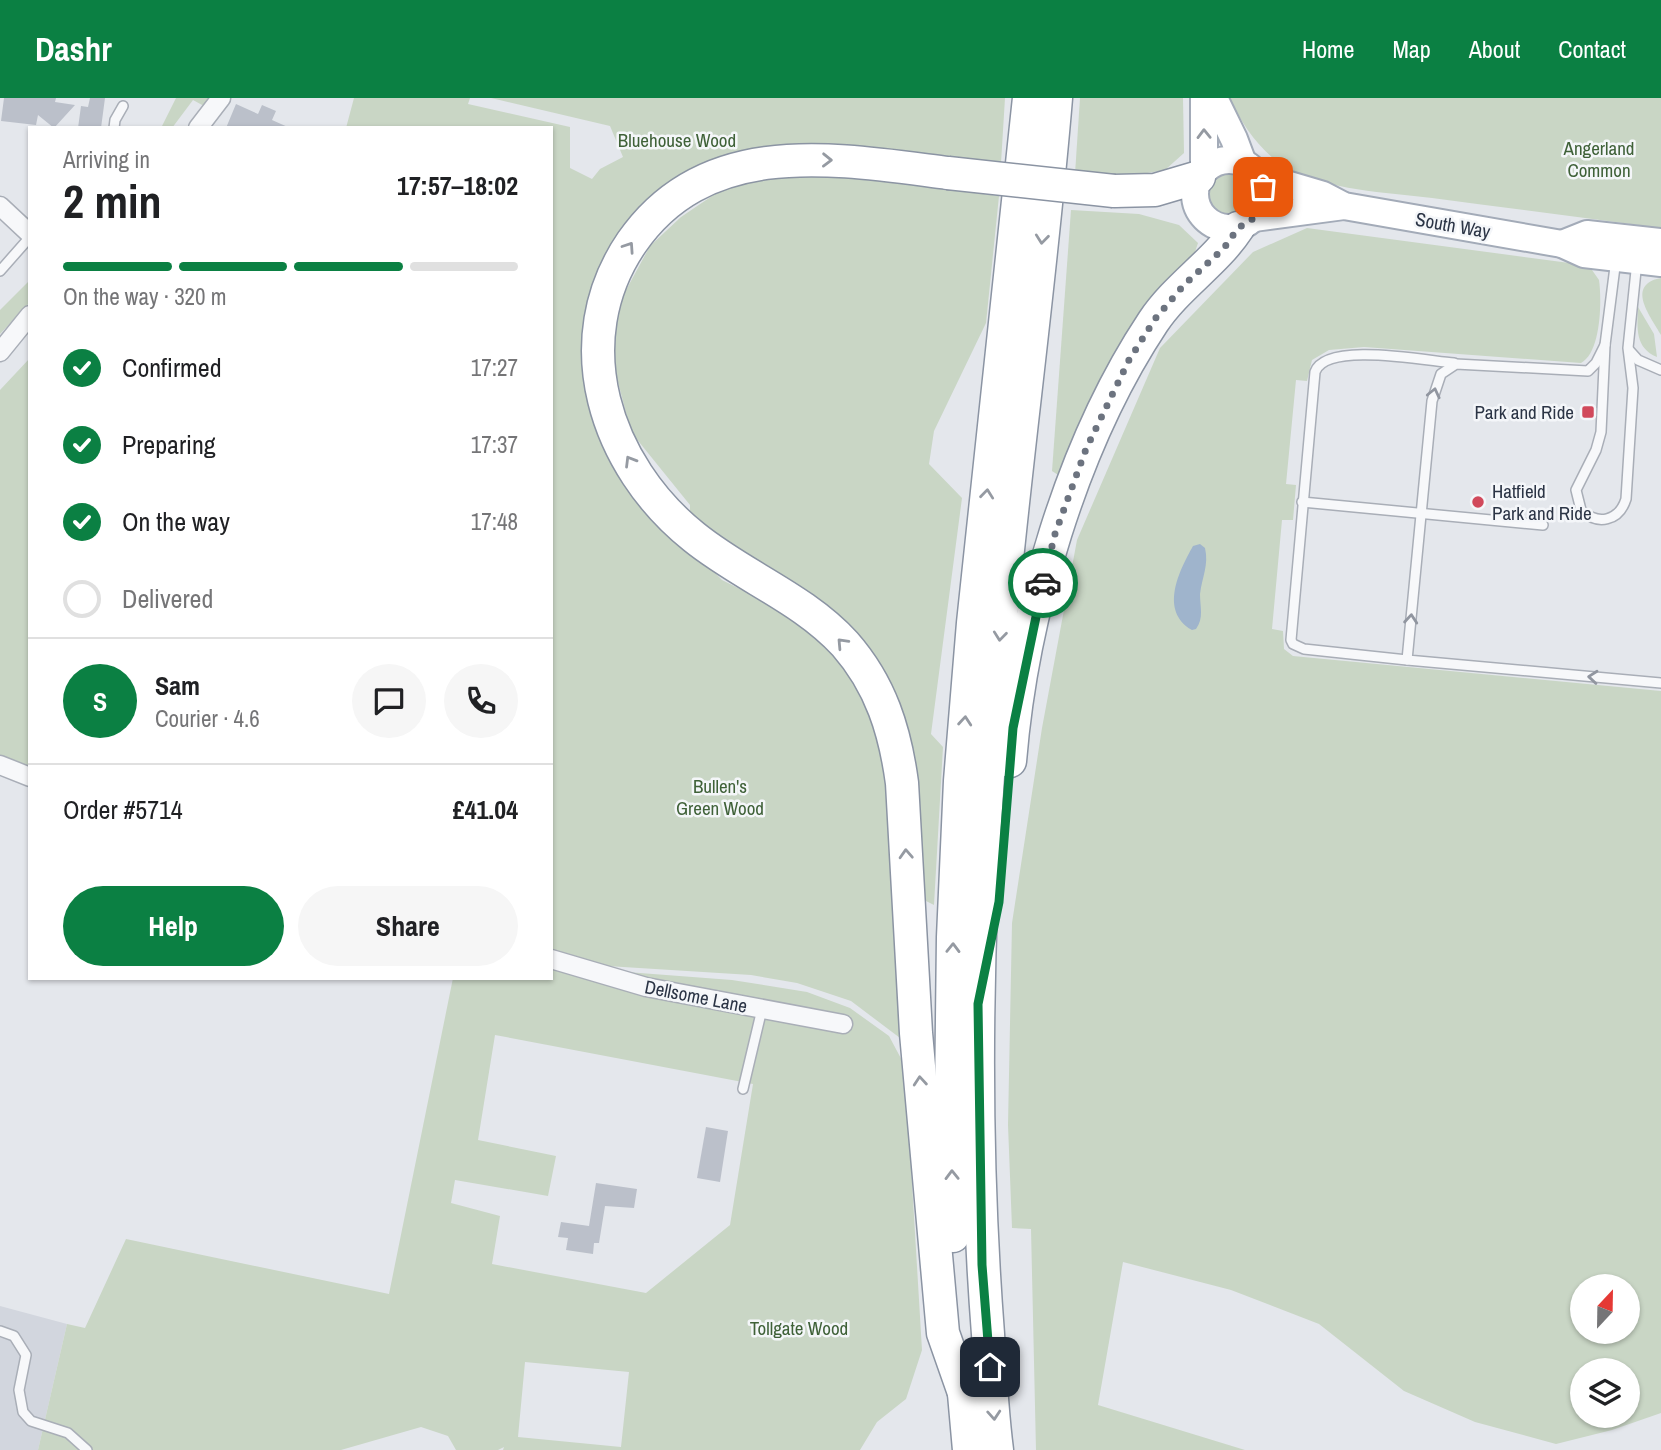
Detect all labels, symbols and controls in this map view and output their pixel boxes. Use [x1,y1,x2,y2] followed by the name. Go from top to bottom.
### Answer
[35,27,112,71] text: Dashr
[1302,33,1354,65] text: Home
[1392,33,1431,65] text: Map
[1469,33,1520,65] text: About
[1558,33,1626,65] text: Contact
[618,127,736,153] park label: Bluehouse Wood
[1196,129,1211,140] one-way arrow
[1562,135,1635,183] park label: Angerland Common
[63,144,150,175] text: Arriving in
[823,152,833,168] one-way arrow
[1233,157,1293,217] pin
[397,168,518,203] text: 17:57–18:02
[1244,168,1282,206] icon: bag
[63,170,162,232] text: 2 min
[1413,206,1493,244] street label: South Way
[1035,234,1050,245] one-way arrow
[621,242,634,255] one-way arrow
[63,281,227,312] text: On the way · 320 m
[63,349,101,387] icon: check
[122,350,222,385] text: Confirmed
[471,352,518,383] text: 17:27
[1426,387,1440,399] one-way arrow
[1474,399,1574,425] place label: Park and Ride
[1580,404,1596,420] marker: Park and Ride
[63,426,101,464] icon: check
[122,427,216,462] text: Preparing
[471,429,518,460] text: 17:37
[625,455,638,468] one-way arrow
[1492,478,1592,526] place label: Hatfield Park and Ride
[979,488,994,499] one-way arrow
[1470,494,1486,510] marker: Hatfield Park and Ride
[63,503,101,541] icon: check
[122,504,230,539] text: On the way
[471,506,518,537] text: 17:48
[1008,548,1078,618] courier
[1024,564,1062,602] icon: car
[122,581,213,616] text: Delivered
[1403,613,1418,624] one-way arrow
[993,630,1008,642] one-way arrow
[838,638,851,651] one-way arrow
[352,664,426,738] button: chat
[444,664,518,738] button: phone
[155,668,200,703] text: Sam
[1587,670,1598,685] one-way arrow
[93,684,107,719] text: S
[155,703,260,734] text: Courier · 4.6
[957,715,972,726] one-way arrow
[676,773,764,821] park label: Bullen's Green Wood
[63,792,183,827] text: Order #5714
[453,792,518,827] text: £41.04
[899,849,914,860] one-way arrow
[63,886,284,966] button: Help
[298,886,518,966] button: Share
[945,942,961,953] one-way arrow
[643,973,749,1019] street label: Dellsome Lane
[913,1076,928,1087] one-way arrow
[944,1170,960,1180] one-way arrow
[1570,1274,1640,1344] north arrow
[1570,1274,1640,1428] map controls
[750,1315,848,1341] park label: Tollgate Wood
[960,1337,1020,1397] pin
[971,1348,1009,1386] icon: home
[1570,1358,1640,1428] button: layers
[986,1410,1001,1421] one-way arrow

